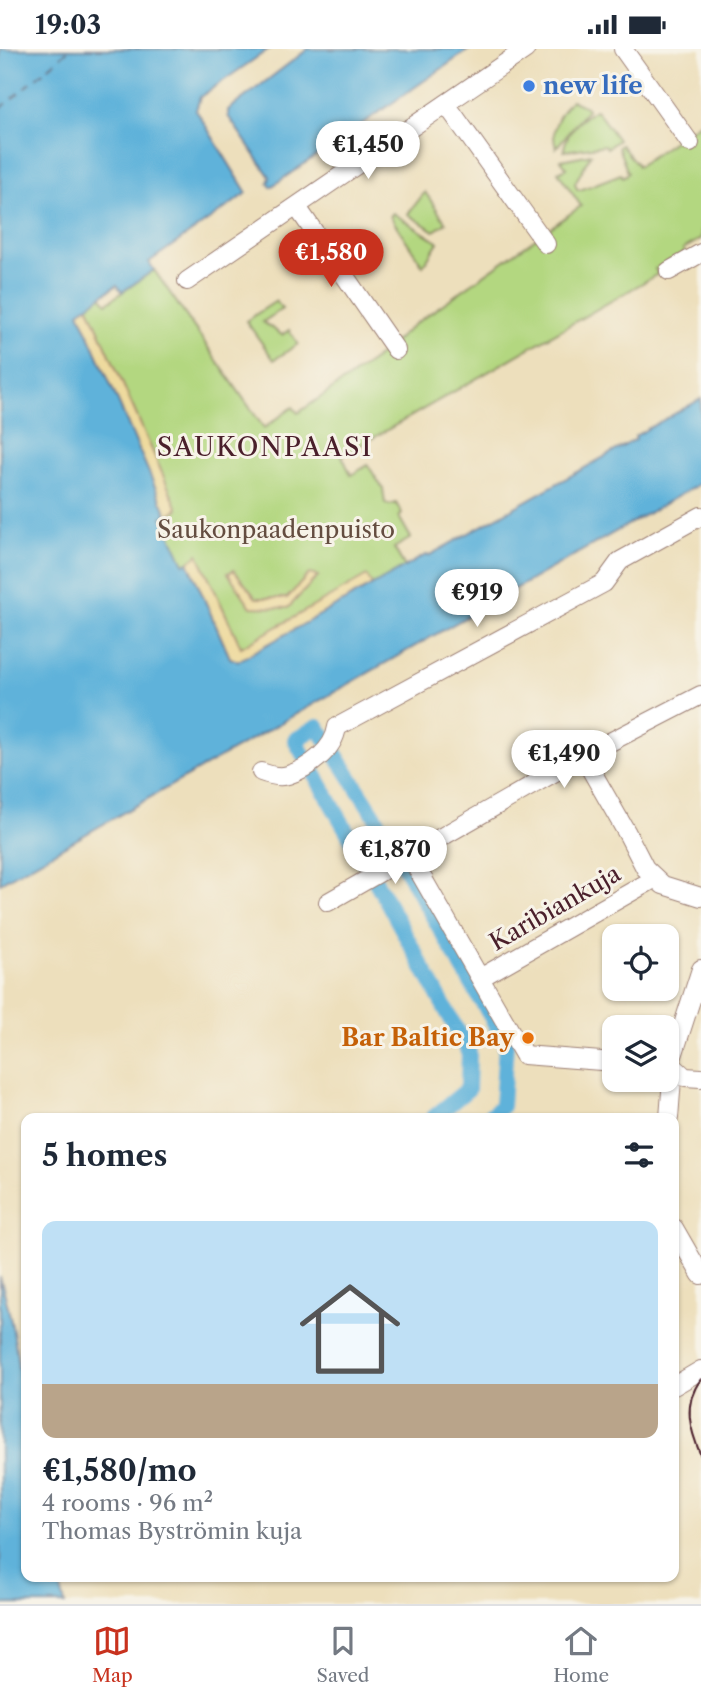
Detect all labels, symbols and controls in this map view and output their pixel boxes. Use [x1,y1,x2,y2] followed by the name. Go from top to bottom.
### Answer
[35,9,101,41] text: 19:03
[543,71,643,100] place label: new life
[521,78,537,94] marker: new life
[311,121,425,181] pin: €1,450
[332,130,404,158] text: €1,450
[274,229,388,289] pin: €1,580
[295,238,367,266] text: €1,580
[157,431,373,463] district label: SAUKONPAASI
[157,515,395,544] park label: Saukonpaadenpuisto
[436,569,518,629] pin: €919
[451,578,503,606] text: €919
[507,731,621,790] pin: €1,490
[527,739,601,767] text: €1,490
[338,827,452,886] pin: €1,870
[359,835,431,863] text: €1,870
[484,858,626,957] street label: Karibiankuja
[602,924,679,1092] map controls
[602,924,679,1001] button: locate
[602,1015,679,1092] button: layers
[341,1023,515,1052] place label: Bar Baltic Bay
[520,1030,536,1046] marker: Bar Baltic Bay
[620,1136,658,1174] icon: filters
[42,1137,167,1174] text: 5 homes
[287,1266,413,1392] icon: home
[42,1452,197,1489] text: €1,580/mo
[42,1489,213,1517] text: 4 rooms · 96 m²
[42,1517,302,1545] text: Thomas Byströmin kuja
[92,1622,133,1687] tab: Map
[317,1622,369,1687] tab: Saved
[553,1622,609,1687] tab: Home

